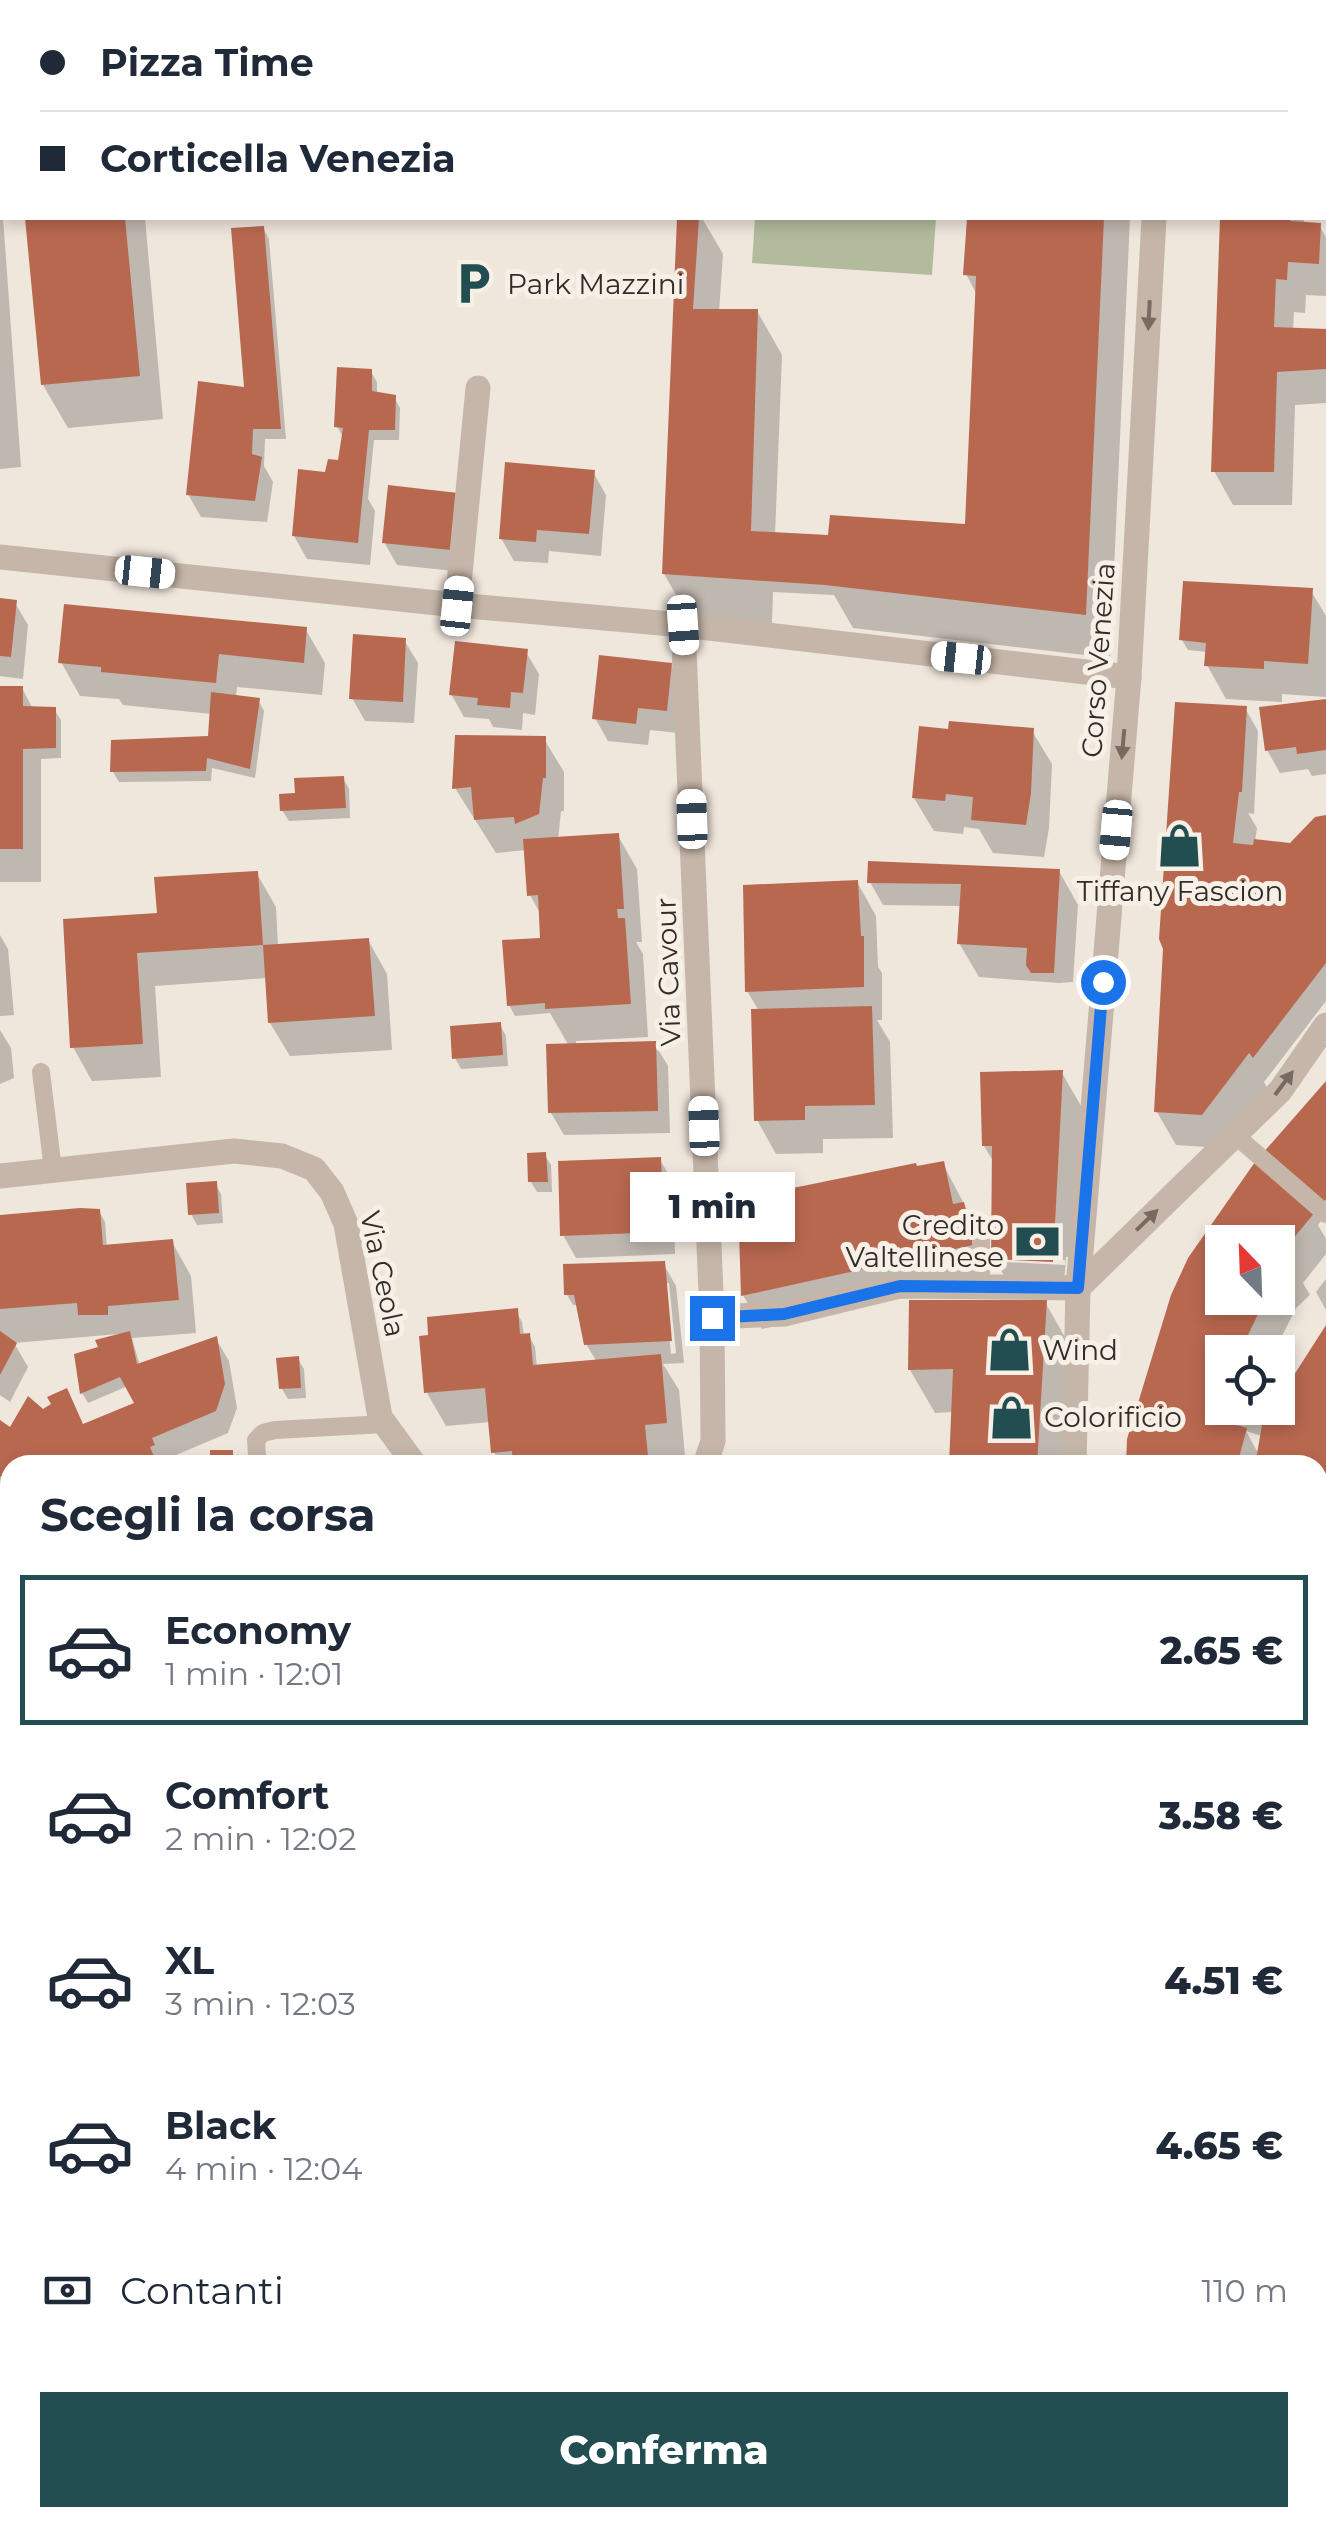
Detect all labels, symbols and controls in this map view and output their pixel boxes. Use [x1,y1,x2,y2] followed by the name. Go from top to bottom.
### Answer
[100,39,314,86] text: Pizza Time
[100,135,456,182] text: Corticella Venezia
[450,260,498,308] parking icon: Park Mazzini
[507,267,684,301] place label: Park Mazzini
[1141,299,1157,331] one-way arrow
[114,554,176,590] car
[1074,561,1122,759] street label: Corso Venezia
[439,575,475,637] car
[666,594,700,656] car
[930,640,992,676] car
[1115,729,1131,761] one-way arrow
[676,788,708,850] car
[1098,799,1134,861] car
[1156,822,1204,870] shop icon: Tiffany Fascion
[1077,874,1283,908] place label: Tiffany Fascion
[648,897,688,1047] street label: Via Cavour
[1081,960,1126,1005] route start
[1274,1070,1294,1096] one-way arrow
[688,1095,720,1157] car
[630,1173,794,1243] callout: 1 min
[668,1187,757,1226] text: 1 min
[353,1208,413,1340] street label: Via Ceola
[845,1208,1004,1274] place label: Credito Valtellinese
[1135,1209,1159,1233] one-way arrow
[1013,1217,1061,1265] bank icon: Credito Valtellinese
[1205,1225,1295,1315] north arrow
[1205,1225,1295,1425] map controls
[690,1296,735,1341] route end
[985,1326,1033,1374] shop icon: Wind
[1042,1333,1118,1367] place label: Wind
[1205,1335,1295,1425] button: locate
[987,1393,1035,1441] shop icon: Colorificio
[1044,1400,1182,1434] place label: Colorificio
[40,1487,376,1542] text: Scegli la corsa
[45,1605,135,1695] icon: car
[165,1607,351,1654] text: Economy
[1160,1627,1283,1674] text: 2.65 €
[165,1654,343,1693] text: 1 min · 12:01
[45,1770,135,1860] icon: car
[165,1772,329,1819] text: Comfort
[1159,1792,1283,1839] text: 3.58 €
[165,1819,356,1858] text: 2 min · 12:02
[45,1935,135,2025] icon: car
[165,1937,214,1984] text: XL
[1164,1957,1283,2004] text: 4.51 €
[165,1984,356,2023] text: 3 min · 12:03
[45,2100,135,2190] icon: car
[165,2102,276,2149] text: Black
[1156,2122,1283,2169] text: 4.65 €
[165,2149,362,2188] text: 4 min · 12:04
[40,2263,95,2318] icon: cash
[120,2267,284,2314] text: Contanti
[1201,2271,1288,2310] text: 110 m
[40,2392,1288,2507] button: Conferma

